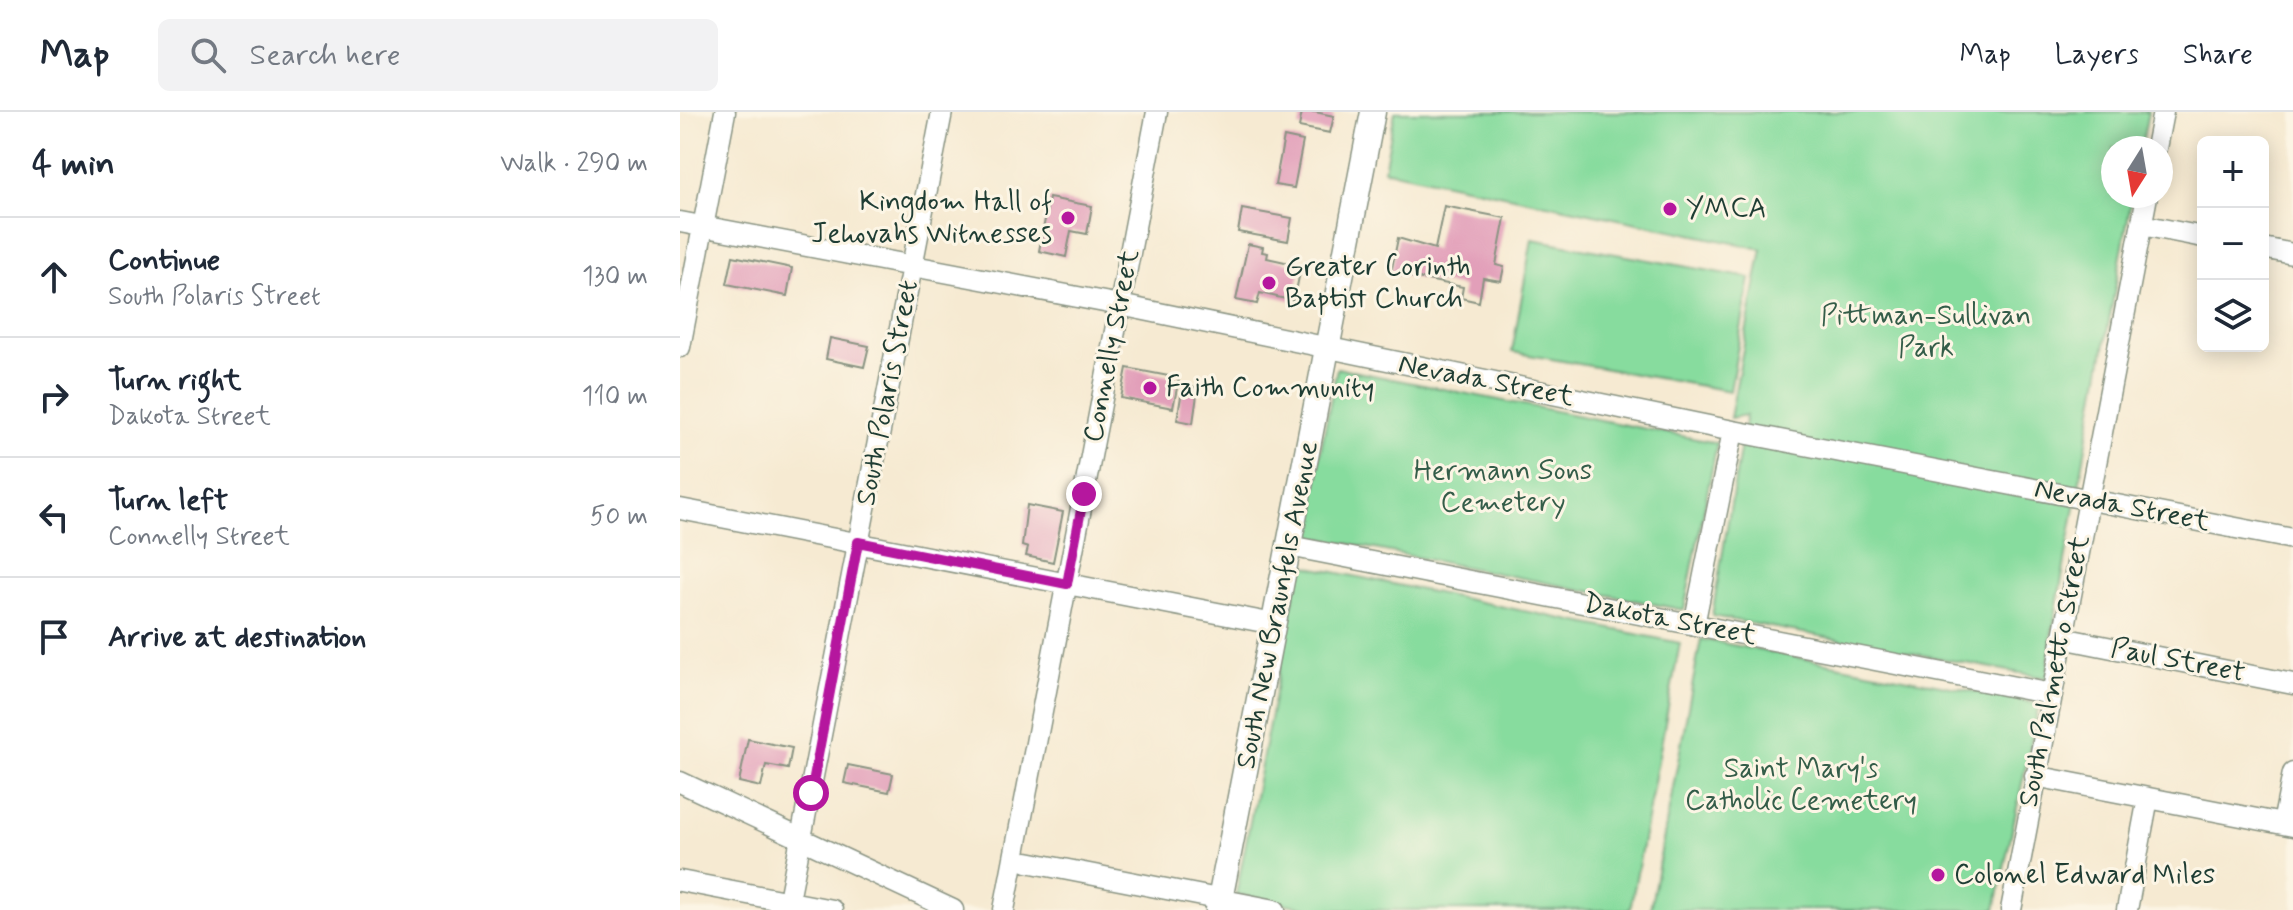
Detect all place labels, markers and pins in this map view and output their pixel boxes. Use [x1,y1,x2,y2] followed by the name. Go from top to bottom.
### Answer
[811,184,1052,253] place label: Kingdom Hall of Jehovahs Witnesses
[1686,191,1767,228] place label: YMCA
[1661,200,1679,218] marker: YMCA
[1059,209,1077,227] marker: Kingdom Hall of Jehovahs Witnesses
[1285,249,1471,318] place label: Greater Corinth Baptist Church
[1260,274,1278,292] marker: Greater Corinth Baptist Church
[1166,370,1374,407] place label: Faith Community
[1141,379,1159,397] marker: Faith Community
[1954,857,2215,894] place label: Colonel Edward Miles
[1929,866,1947,884] marker: Colonel Edward Miles

